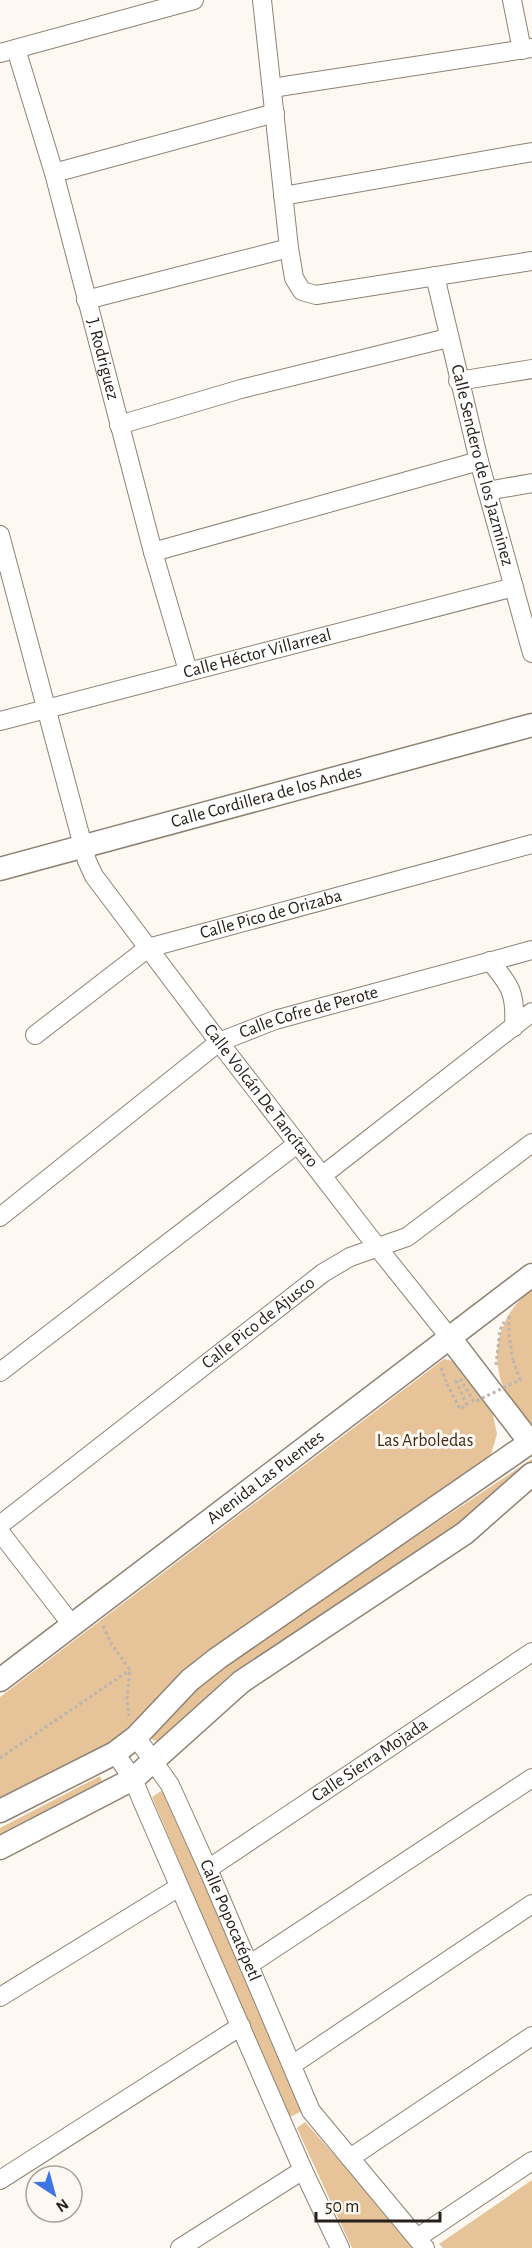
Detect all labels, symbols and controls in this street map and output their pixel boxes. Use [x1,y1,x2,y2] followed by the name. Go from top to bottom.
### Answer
[83,316,122,402] street label: J. Rodriguez
[447,363,517,568] street label: Calle Sendero de los Jazminez
[181,626,333,682] street label: Calle Héctor Villarreal
[169,763,364,831] street label: Calle Cordillera de los Andes
[198,887,344,942] street label: Calle Pico de Orizaba
[237,983,380,1042] street label: Calle Cofre de Perote
[200,1021,322,1171] street label: Calle Volcán De Tancítaro
[199,1274,319,1373] street label: Calle Pico de Ajusco
[204,1428,328,1528] street label: Avenida Las Puentes
[377,1432,473,1450] park label: Las Arboledas
[309,1715,431,1806] street label: Calle Sierra Mojada
[196,1857,264,1984] street label: Calle Popocatépetl
[24,2164,84,2224] north arrow
[316,2185,440,2223] scale bar
[53,2196,71,2215] text: N
[325,2198,359,2216] text: 50 m

